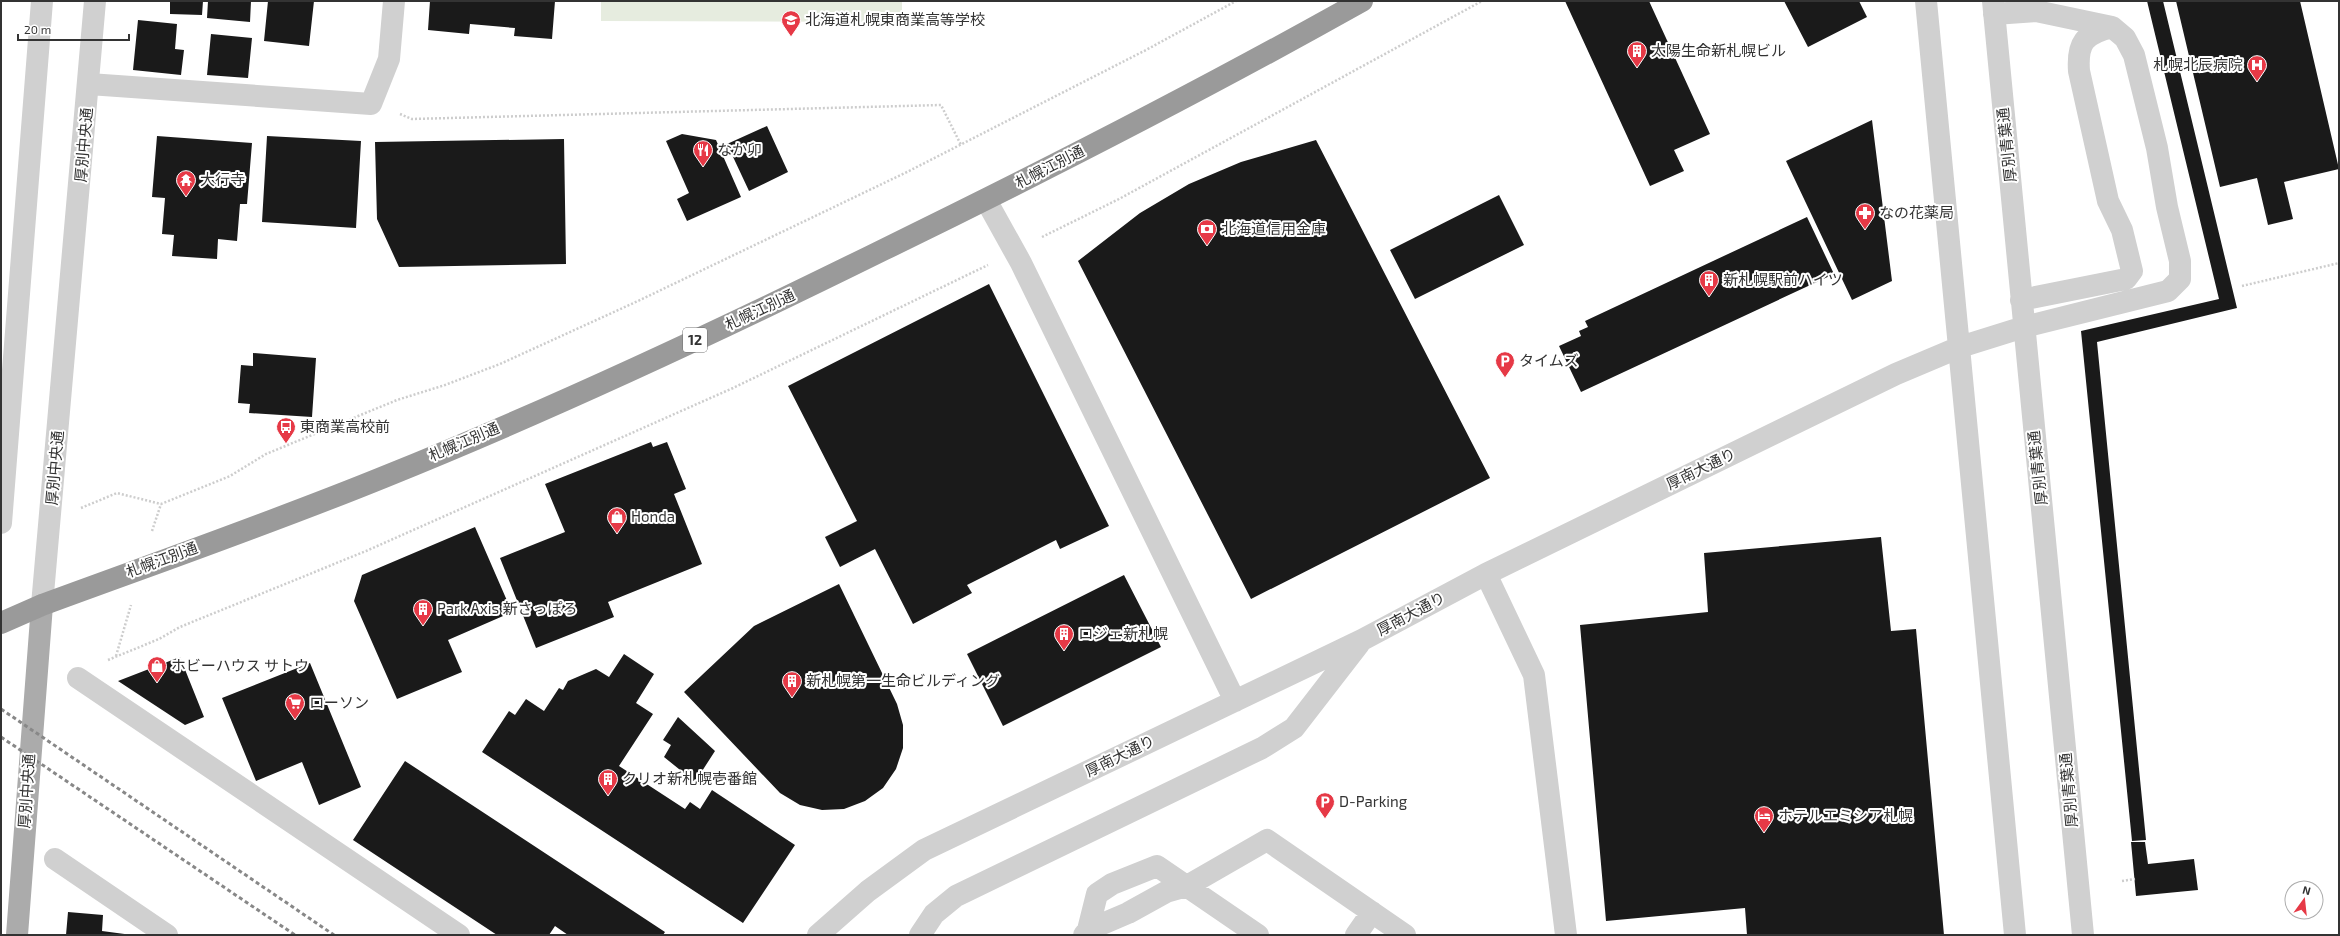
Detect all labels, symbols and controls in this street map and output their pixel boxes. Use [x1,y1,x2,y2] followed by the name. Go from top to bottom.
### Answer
[780,9,802,37] school or university icon: 北海道札幌東商業高等学校
[805,10,985,28] place label: 北海道札幌東商業高等学校
[18,16,129,42] scale bar
[24,22,51,36] text: 20 m
[1626,40,1648,68] building icon: 太陽生命新札幌ビル
[1651,41,1786,59] place label: 太陽生命新札幌ビル
[2246,54,2268,82] hospital icon: 札幌北辰病院
[2153,55,2243,73] place label: 札幌北辰病院
[71,107,95,183] street label: 厚別中央通
[1993,107,2019,183] street label: 厚別青葉通
[692,139,714,167] restaurant icon: なか卯
[717,140,762,158] place label: なか卯
[1012,141,1087,191] street label: 札幌江別通
[175,169,197,197] temple icon: 大行寺
[200,170,245,188] place label: 大行寺
[1854,202,1876,230] pharmacy icon: なの花薬局
[1879,203,1954,221] place label: なの花薬局
[1196,218,1218,246] bank icon: 北海道信用金庫
[1221,219,1326,237] place label: 北海道信用金庫
[1698,269,1720,297] building icon: 新札幌駅前ハイツ
[1723,270,1843,288] place label: 新札幌駅前ハイツ
[722,285,797,333] street label: 札幌江別通
[683,328,707,352] road number: 12
[1494,350,1516,378] parking icon: タイムズ
[1519,351,1579,369] place label: タイムズ
[275,416,297,444] bus stop icon: 東商業高校前
[300,417,390,435] place label: 東商業高校前
[426,418,502,464] street label: 札幌江別通
[42,430,66,506] street label: 厚別中央通
[2024,430,2050,506] street label: 厚別青葉通
[1663,444,1738,493] street label: 厚南大通り
[606,506,628,534] shop icon: Honda
[631,507,675,525] place label: Honda
[123,538,200,580] street label: 札幌江別通
[1373,588,1448,639] street label: 厚南大通り
[412,598,434,626] building icon: Park Axis 新さっぽろ
[437,599,577,617] place label: Park Axis 新さっぽろ
[1053,623,1075,651] building icon: ロジェ新札幌
[1078,624,1168,642] place label: ロジェ新札幌
[146,655,168,683] shop icon: ホビーハウス サトウ
[171,656,309,674] place label: ホビーハウス サトウ
[781,670,803,698] building icon: 新札幌第一生命ビルディング
[806,671,1000,689] place label: 新札幌第一生命ビルディング
[284,692,306,720] supermarket icon: ローソン
[309,693,369,711] place label: ローソン
[1082,731,1157,780] street label: 厚南大通り
[2056,752,2080,828] street label: 厚別青葉通
[14,753,38,829] street label: 厚別中央通
[597,768,619,796] building icon: クリオ新札幌壱番館
[622,769,757,787] place label: クリオ新札幌壱番館
[1314,791,1336,819] parking icon: D-Parking
[1339,792,1408,810] place label: D-Parking
[1753,805,1775,833] hotel icon: ホテルエミシア札幌
[1778,806,1913,824] place label: ホテルエミシア札幌
[2284,880,2324,920] north arrow
[2301,883,2312,897] text: N

